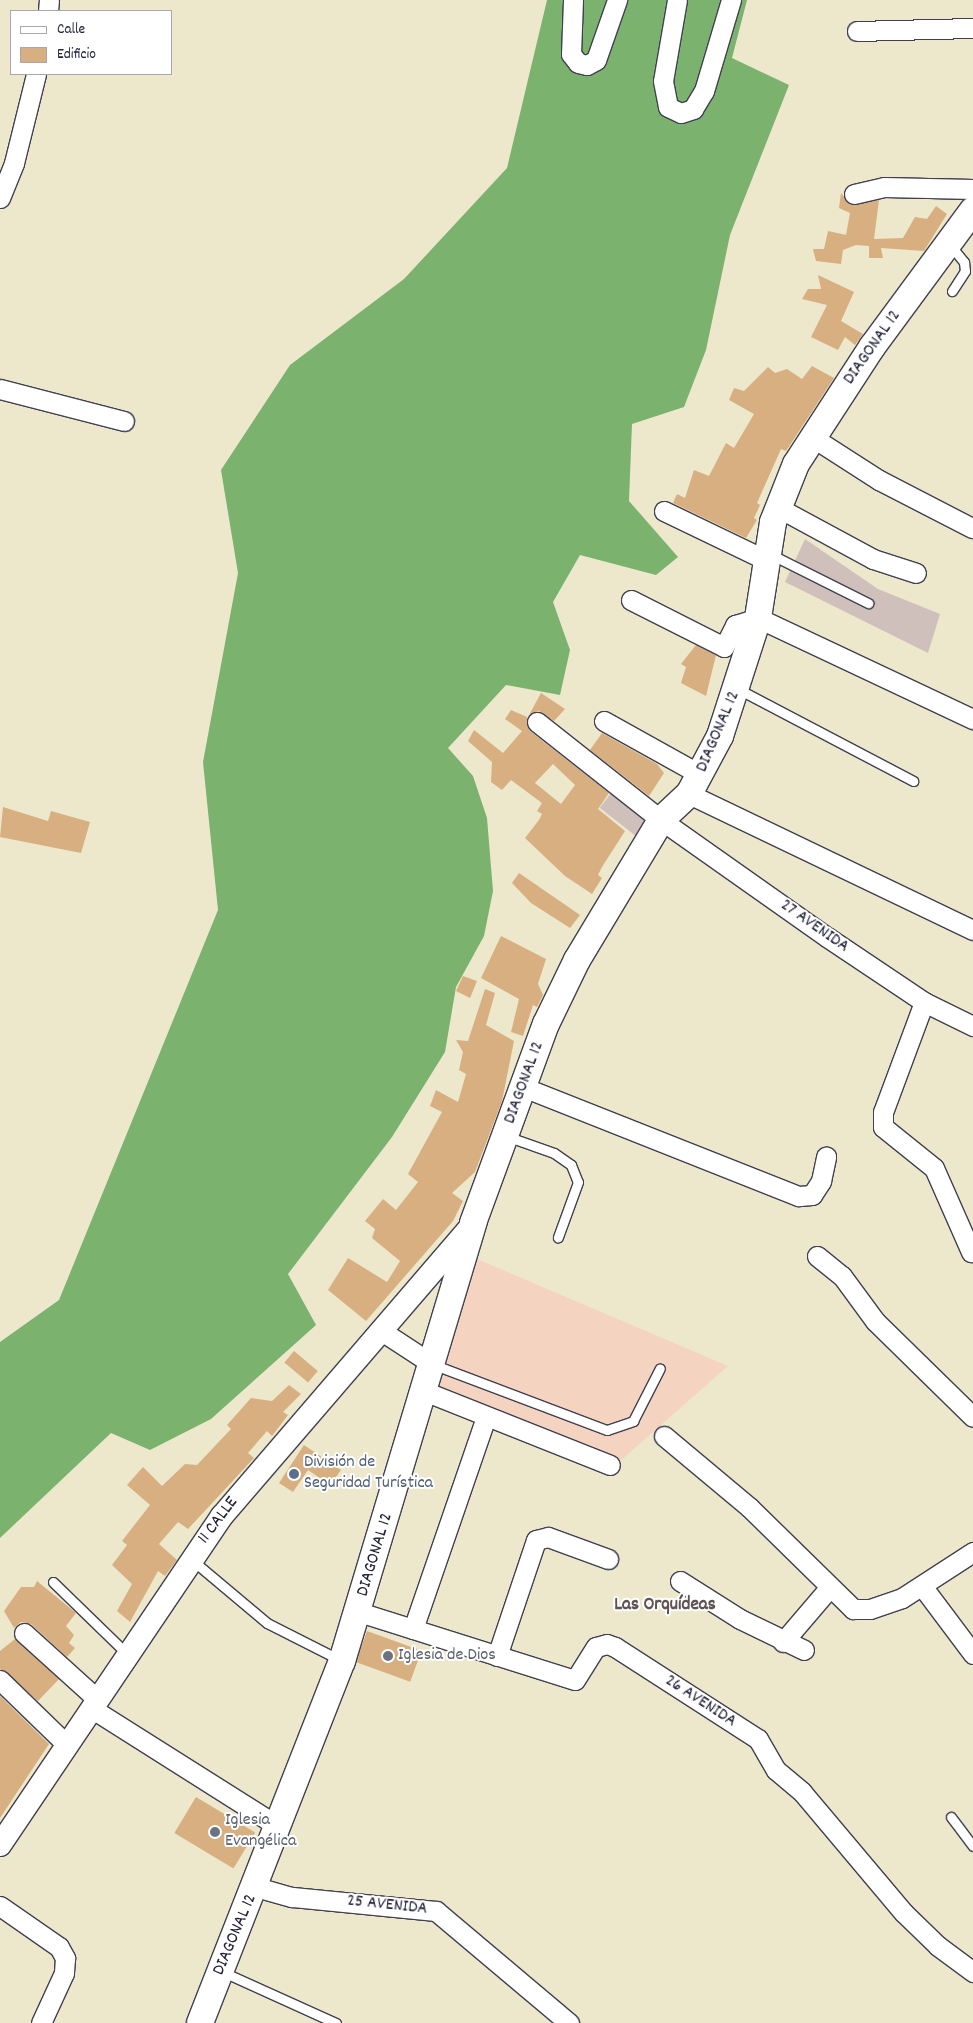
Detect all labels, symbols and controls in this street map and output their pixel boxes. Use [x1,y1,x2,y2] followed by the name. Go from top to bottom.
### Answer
[10,10,172,75] legend
[57,19,85,41] text: Calle
[57,44,96,66] text: Edificio
[839,307,907,389] street label: DIAGONAL 12
[692,688,746,776] street label: DIAGONAL 12
[775,895,853,959] street label: 27 AVENIDA
[500,1039,550,1127] street label: DIAGONAL 12
[304,1453,433,1496] place label: División de Seguridad Turística
[288,1468,300,1480] marker: División de Seguridad Turística
[194,1493,244,1549] street label: 11 CALLE
[353,1511,399,1599] street label: DIAGONAL 12
[614,1595,716,1617] district label: Las Orquídeas
[398,1645,496,1667] place label: Iglesia de Dios
[382,1650,394,1662] marker: Iglesia de Dios
[660,1671,740,1733] street label: 26 AVENIDA
[225,1811,296,1854] place label: Iglesia Evangélica
[209,1826,221,1838] marker: Iglesia Evangélica
[209,1891,263,1979] street label: DIAGONAL 12
[346,1891,428,1921] street label: 25 AVENIDA

